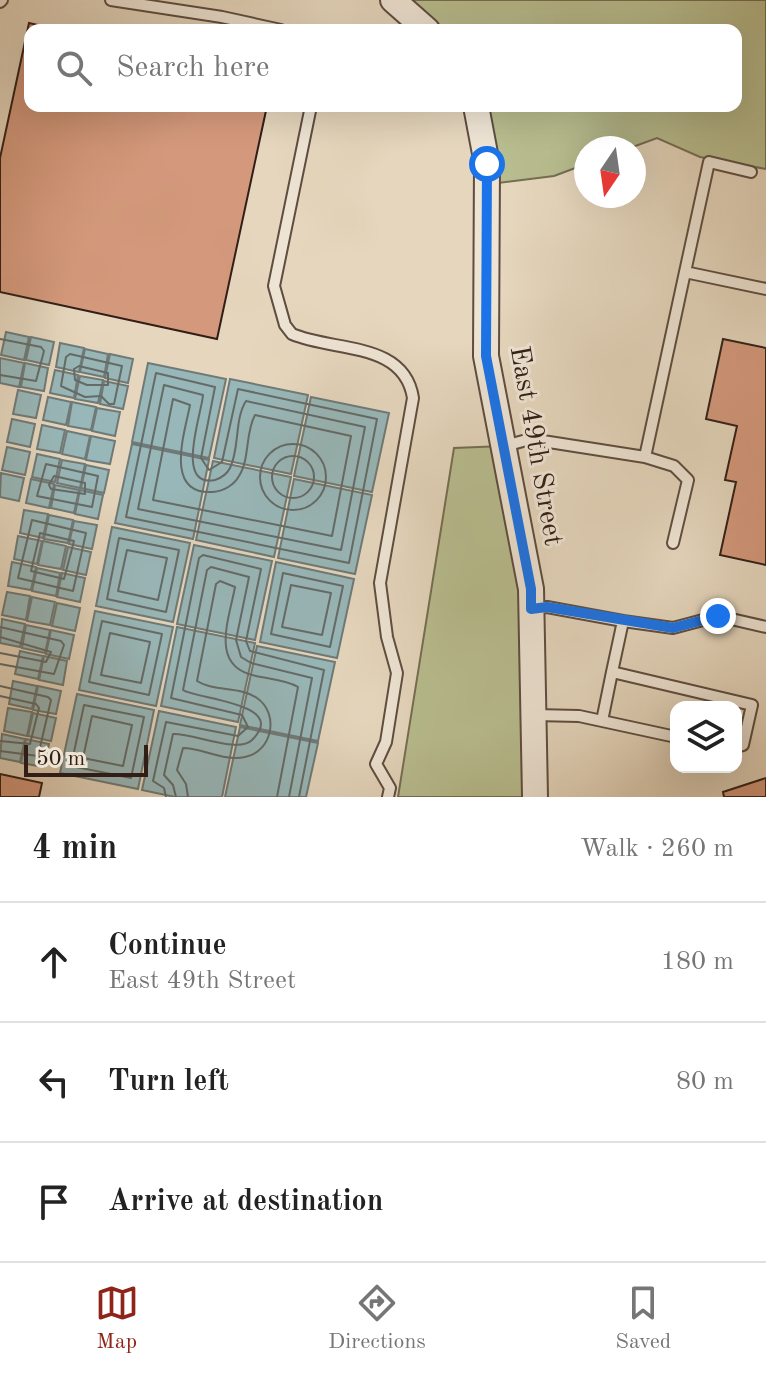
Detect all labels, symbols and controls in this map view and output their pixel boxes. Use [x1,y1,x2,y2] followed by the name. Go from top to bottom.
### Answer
[24,24,742,112] search box
[52,46,96,90] icon: search
[116,53,270,83] text: Search here
[574,136,646,208] north arrow
[469,146,505,182] route start
[504,344,566,548] street label: East 49th Street
[700,598,736,634] route end
[670,701,742,773] map controls
[670,701,742,773] button: layers
[24,741,148,777] scale bar
[36,748,85,770] text: 50 m
[32,832,117,866] text: 4 min
[580,836,734,862] text: Walk · 260 m
[108,931,227,961] text: Continue
[32,940,76,984] icon: ahead
[661,949,734,975] text: 180 m
[108,968,296,994] text: East 49th Street
[32,1060,76,1104] icon: left
[108,1067,229,1097] text: Turn left
[676,1069,734,1095] text: 80 m
[32,1180,76,1224] icon: arrive
[108,1187,383,1217] text: Arrive at destination
[95,1281,139,1356] tab: Map
[328,1281,426,1356] tab: Directions
[615,1281,671,1356] tab: Saved

